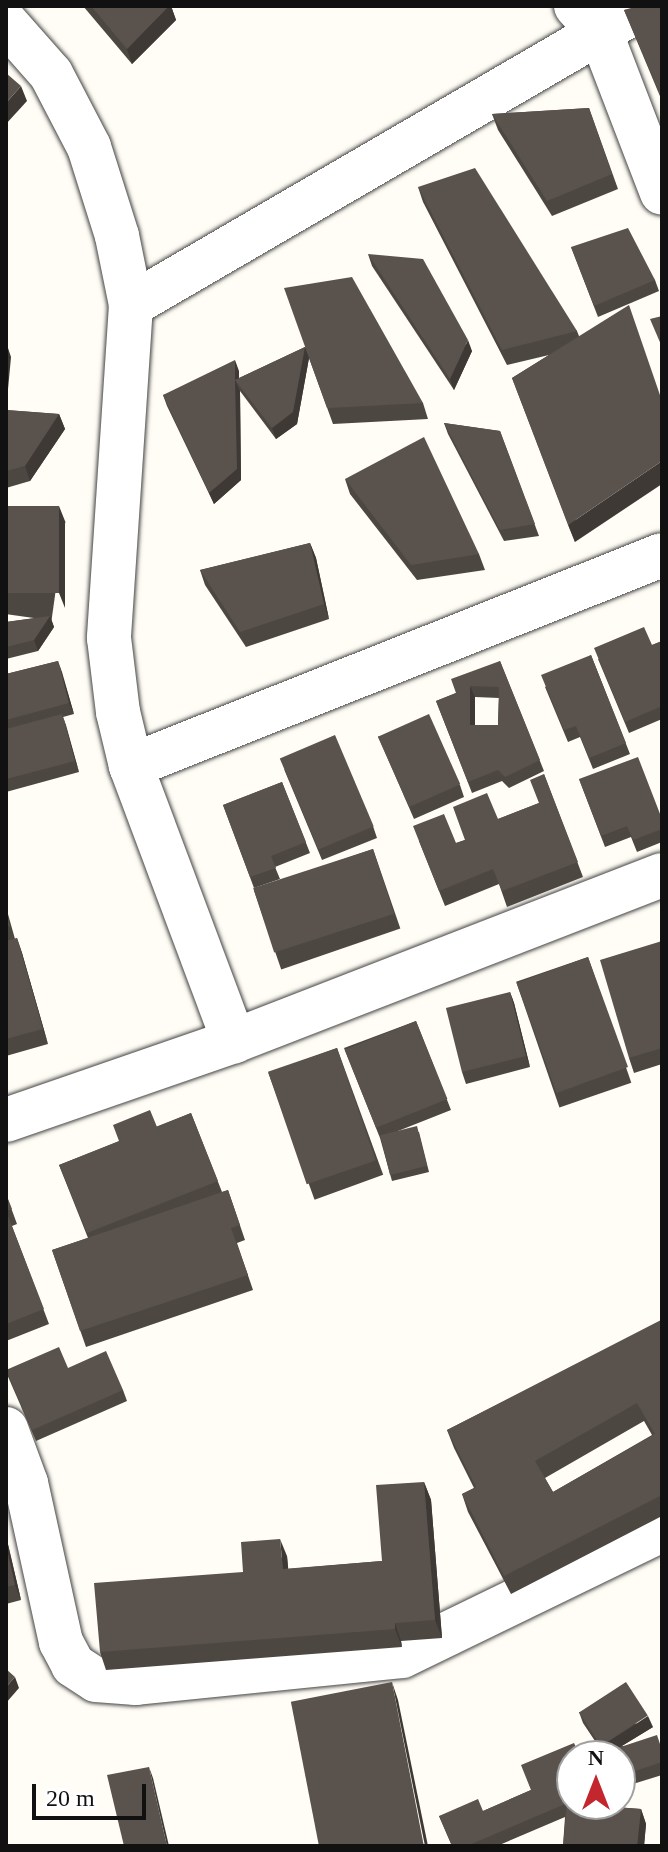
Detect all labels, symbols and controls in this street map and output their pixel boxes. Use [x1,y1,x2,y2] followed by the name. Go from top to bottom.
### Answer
[556,1740,636,1820] north arrow
[588,1745,604,1770] text: N
[36,1768,150,1818] scale bar
[46,1785,95,1811] text: 20 m

